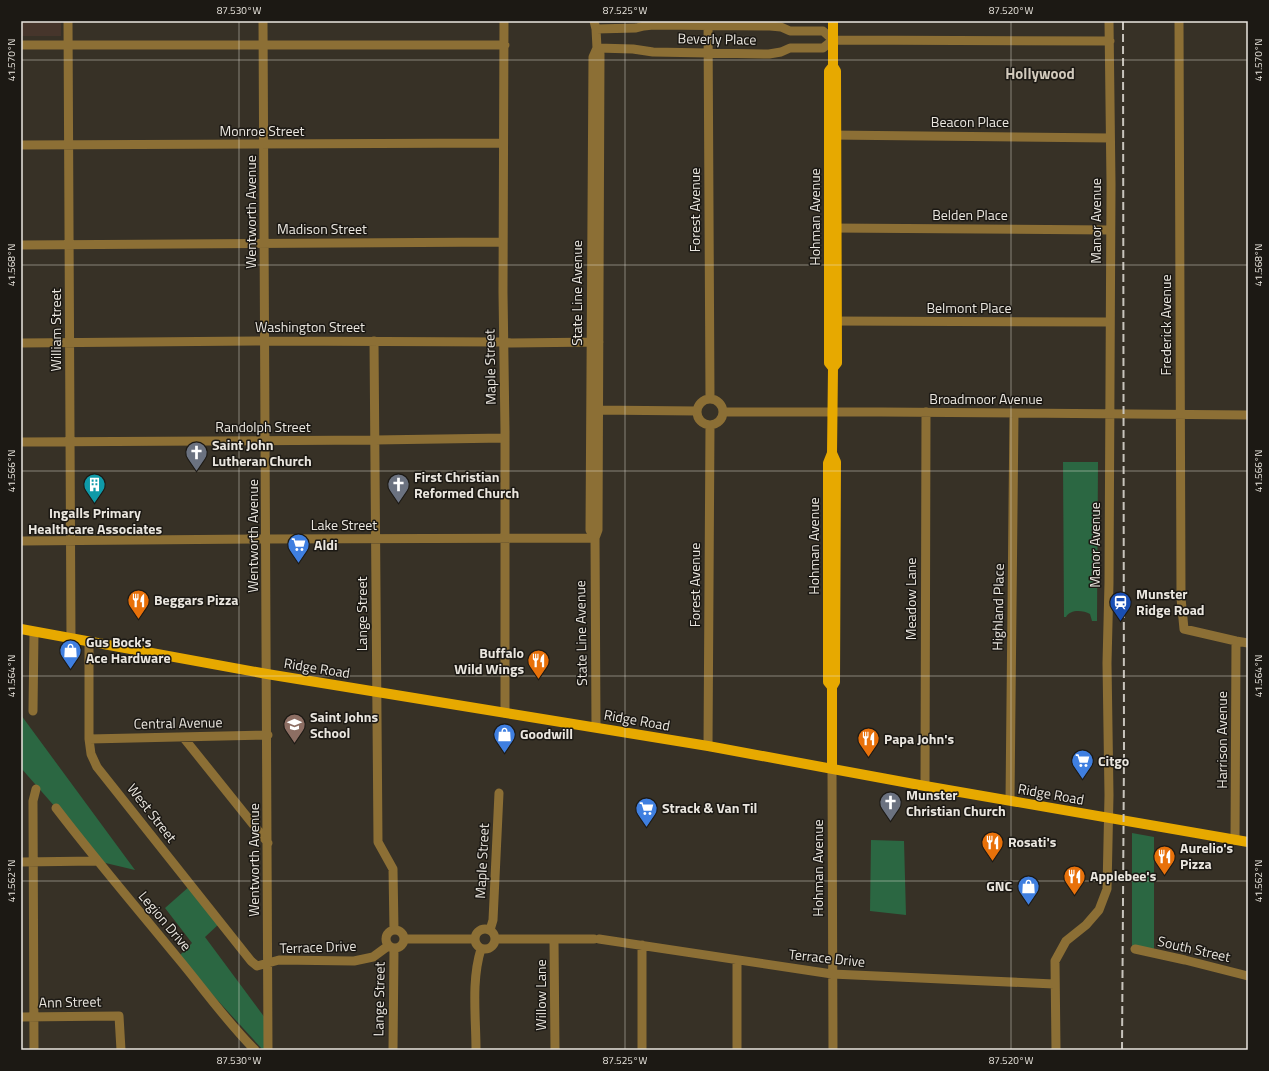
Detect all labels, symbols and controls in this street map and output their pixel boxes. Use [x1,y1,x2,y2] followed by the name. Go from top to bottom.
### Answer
[217,3,261,18] text: 87.530°W
[603,3,647,18] text: 87.525°W
[989,3,1033,18] text: 87.520°W
[677,27,757,50] street label: Beverly Place
[4,39,19,81] text: 41.570°N
[1251,39,1266,81] text: 41.570°N
[1005,62,1075,85] district label: Hollywood
[931,111,1009,132] street label: Beacon Place
[220,120,305,141] street label: Monroe Street
[240,155,261,269] street label: Wentworth Avenue
[684,168,705,252] street label: Forest Avenue
[804,168,825,266] street label: Hohman Avenue
[1085,178,1106,264] street label: Manor Avenue
[932,204,1008,225] street label: Belden Place
[277,218,367,239] street label: Madison Street
[566,240,587,346] street label: State Line Avenue
[4,244,19,286] text: 41.568°N
[1251,244,1266,286] text: 41.568°N
[1155,275,1176,375] street label: Frederick Avenue
[45,288,66,371] street label: William Street
[926,297,1012,318] street label: Belmont Place
[255,316,365,337] street label: Washington Street
[478,329,501,405] street label: Maple Street
[929,388,1043,409] street label: Broadmoor Avenue
[215,416,311,437] street label: Randolph Street
[212,434,312,471] place label: Saint John Lutheran Church
[183,440,209,473] church icon: Saint John Lutheran Church
[4,450,19,492] text: 41.566°N
[1251,450,1266,492] text: 41.566°N
[414,466,519,503] place label: First Christian Reformed Church
[82,472,108,505] building icon: Ingalls Primary Healthcare Associates
[385,472,411,505] church icon: First Christian Reformed Church
[242,479,263,593] street label: Wentworth Avenue
[803,497,824,595] street label: Hohman Avenue
[28,502,162,539] place label: Ingalls Primary Healthcare Associates
[1084,502,1105,588] street label: Manor Avenue
[311,514,377,535] street label: Lake Street
[285,532,311,565] supermarket icon: Aldi
[314,534,338,555] place label: Aldi
[684,543,705,627] street label: Forest Avenue
[900,558,921,640] street label: Meadow Lane
[986,563,1009,651] street label: Highland Place
[351,577,372,651] street label: Lange Street
[569,580,592,686] street label: State Line Avenue
[1136,583,1205,620] place label: Munster Ridge Road
[125,587,151,620] restaurant icon: Beggars Pizza
[154,589,238,610] place label: Beggars Pizza
[1107,589,1133,622] station icon: Munster Ridge Road
[86,631,171,668] place label: Gus Bock's Ace Hardware
[58,637,84,670] shop icon: Gus Bock's Ace Hardware
[454,642,524,679] place label: Buffalo Wild Wings
[526,648,552,681] restaurant icon: Buffalo Wild Wings
[282,652,352,683] street label: Ridge Road
[4,655,19,697] text: 41.564°N
[1251,655,1266,697] text: 41.564°N
[1211,691,1232,789] street label: Harrison Avenue
[602,703,672,736] street label: Ridge Road
[310,706,378,743] place label: Saint Johns School
[133,711,223,734] street label: Central Avenue
[281,712,307,745] school or university icon: Saint Johns School
[491,721,517,754] shop icon: Goodwill
[520,723,573,744] place label: Goodwill
[855,726,881,759] restaurant icon: Papa John's
[884,728,954,749] place label: Papa John's
[1070,748,1096,781] supermarket icon: Citgo
[1098,750,1129,771] place label: Citgo
[1016,777,1086,810] street label: Ridge Road
[123,779,182,847] street label: West Street
[906,784,1006,821] place label: Munster Christian Church
[878,790,904,823] church icon: Munster Christian Church
[633,795,659,828] supermarket icon: Strack & Van Til
[662,797,757,818] place label: Strack & Van Til
[243,803,264,917] street label: Wentworth Avenue
[807,819,828,917] street label: Hohman Avenue
[469,823,494,899] street label: Maple Street
[980,829,1006,862] restaurant icon: Rosati's
[1008,831,1057,852] place label: Rosati's
[1180,837,1234,874] place label: Aurelio's Pizza
[1151,843,1177,876] restaurant icon: Aurelio's Pizza
[4,860,19,902] text: 41.562°N
[1251,860,1266,902] text: 41.562°N
[1061,863,1087,896] restaurant icon: Applebee's
[1090,865,1157,886] place label: Applebee's
[1015,873,1041,906] shop icon: GNC
[986,875,1012,896] place label: GNC
[134,886,197,955] street label: Legion Drive
[1156,930,1233,967] street label: South Street
[279,935,357,958] street label: Terrace Drive
[788,943,866,972] street label: Terrace Drive
[530,959,551,1031] street label: Willow Lane
[367,961,390,1037] street label: Lange Street
[39,990,102,1013] street label: Ann Street
[217,1053,261,1068] text: 87.530°W
[603,1053,647,1068] text: 87.525°W
[989,1053,1033,1068] text: 87.520°W

